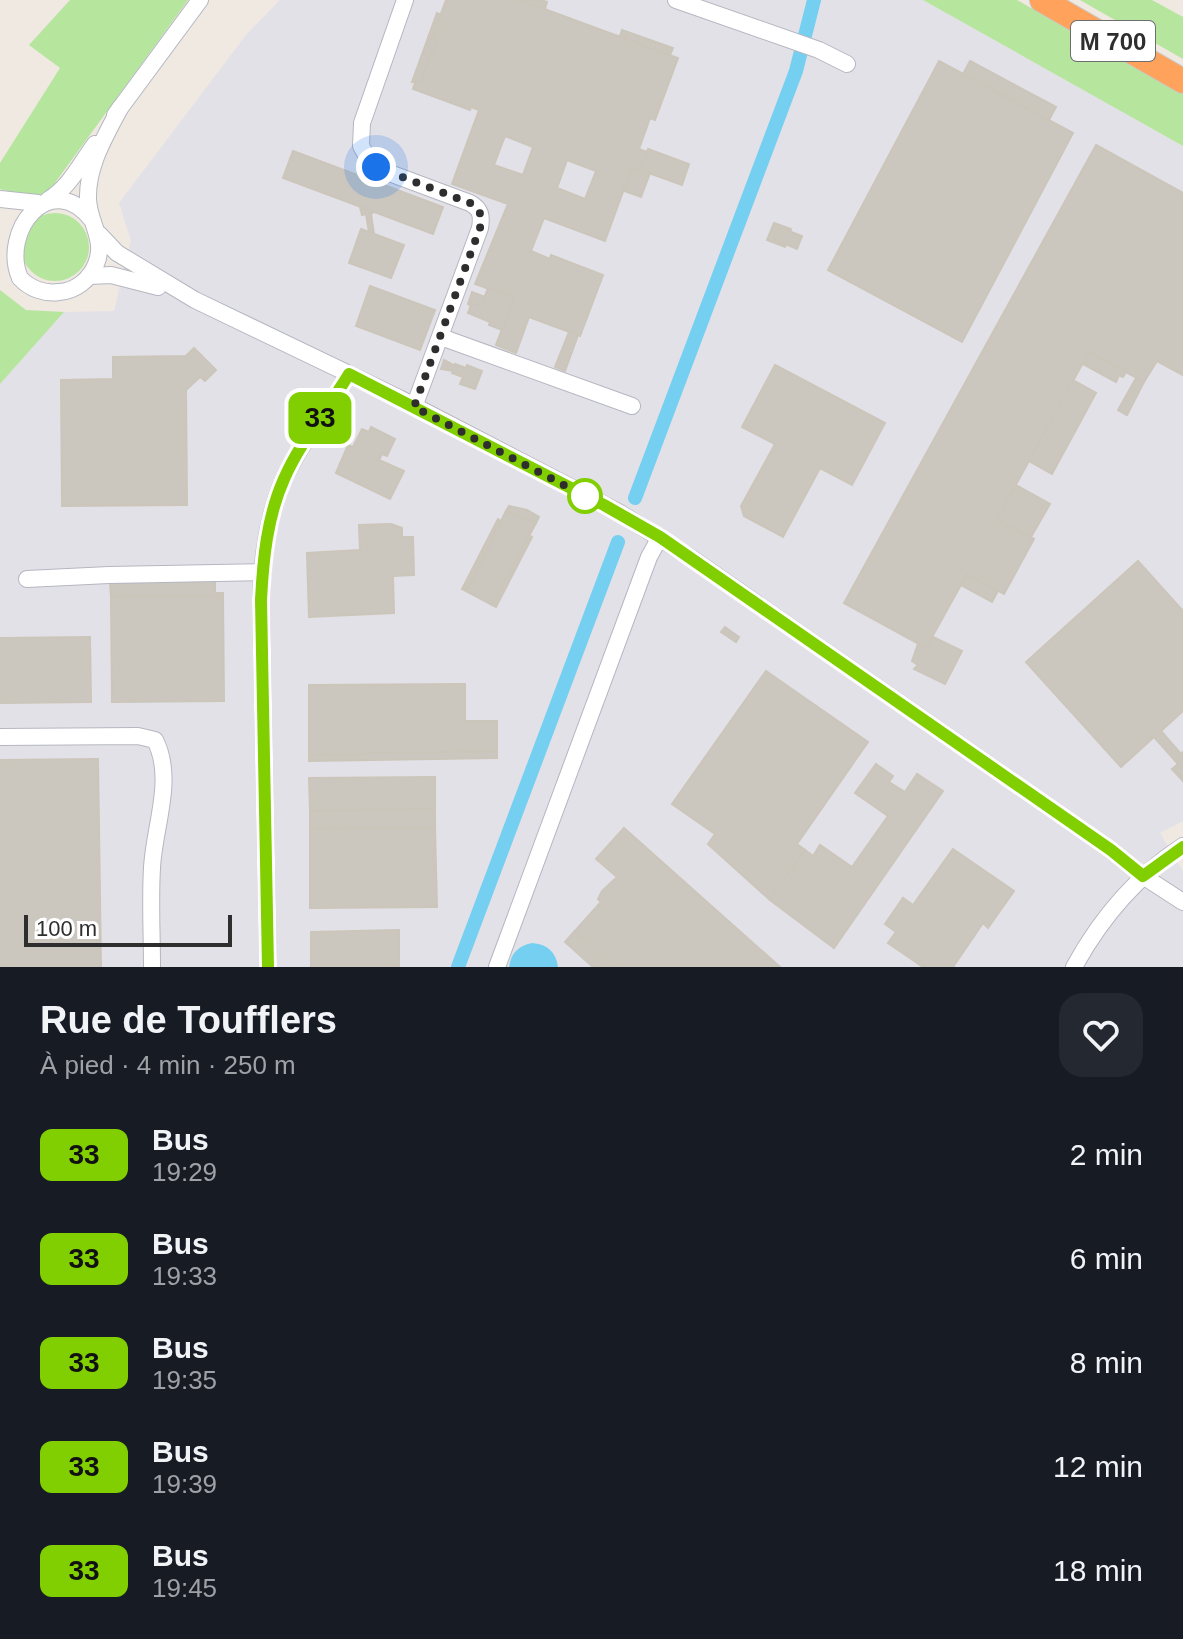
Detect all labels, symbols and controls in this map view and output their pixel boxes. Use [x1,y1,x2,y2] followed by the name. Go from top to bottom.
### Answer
[1071,21,1155,61] road number: M 700
[356,147,396,187] your location
[284,392,356,444] line badge: 33
[304,402,336,433] text: 33
[568,479,602,513] unlabelled marker
[24,911,232,947] scale bar
[36,916,97,941] text: 100 m
[1059,993,1143,1077] button: heart
[40,999,337,1041] text: Rue de Toufflers
[40,1050,296,1080] text: À pied · 4 min · 250 m
[152,1123,209,1156] text: Bus
[1070,1138,1143,1171] text: 2 min
[68,1139,100,1170] text: 33
[152,1157,217,1187] text: 19:29
[152,1227,209,1260] text: Bus
[1070,1242,1143,1275] text: 6 min
[68,1243,100,1274] text: 33
[152,1261,217,1291] text: 19:33
[152,1331,209,1364] text: Bus
[1070,1346,1143,1379] text: 8 min
[68,1347,100,1378] text: 33
[152,1365,217,1395] text: 19:35
[152,1435,209,1468] text: Bus
[1053,1450,1143,1483] text: 12 min
[68,1451,100,1482] text: 33
[152,1469,217,1499] text: 19:39
[152,1539,209,1572] text: Bus
[1053,1554,1143,1587] text: 18 min
[68,1555,100,1586] text: 33
[152,1573,217,1603] text: 19:45

